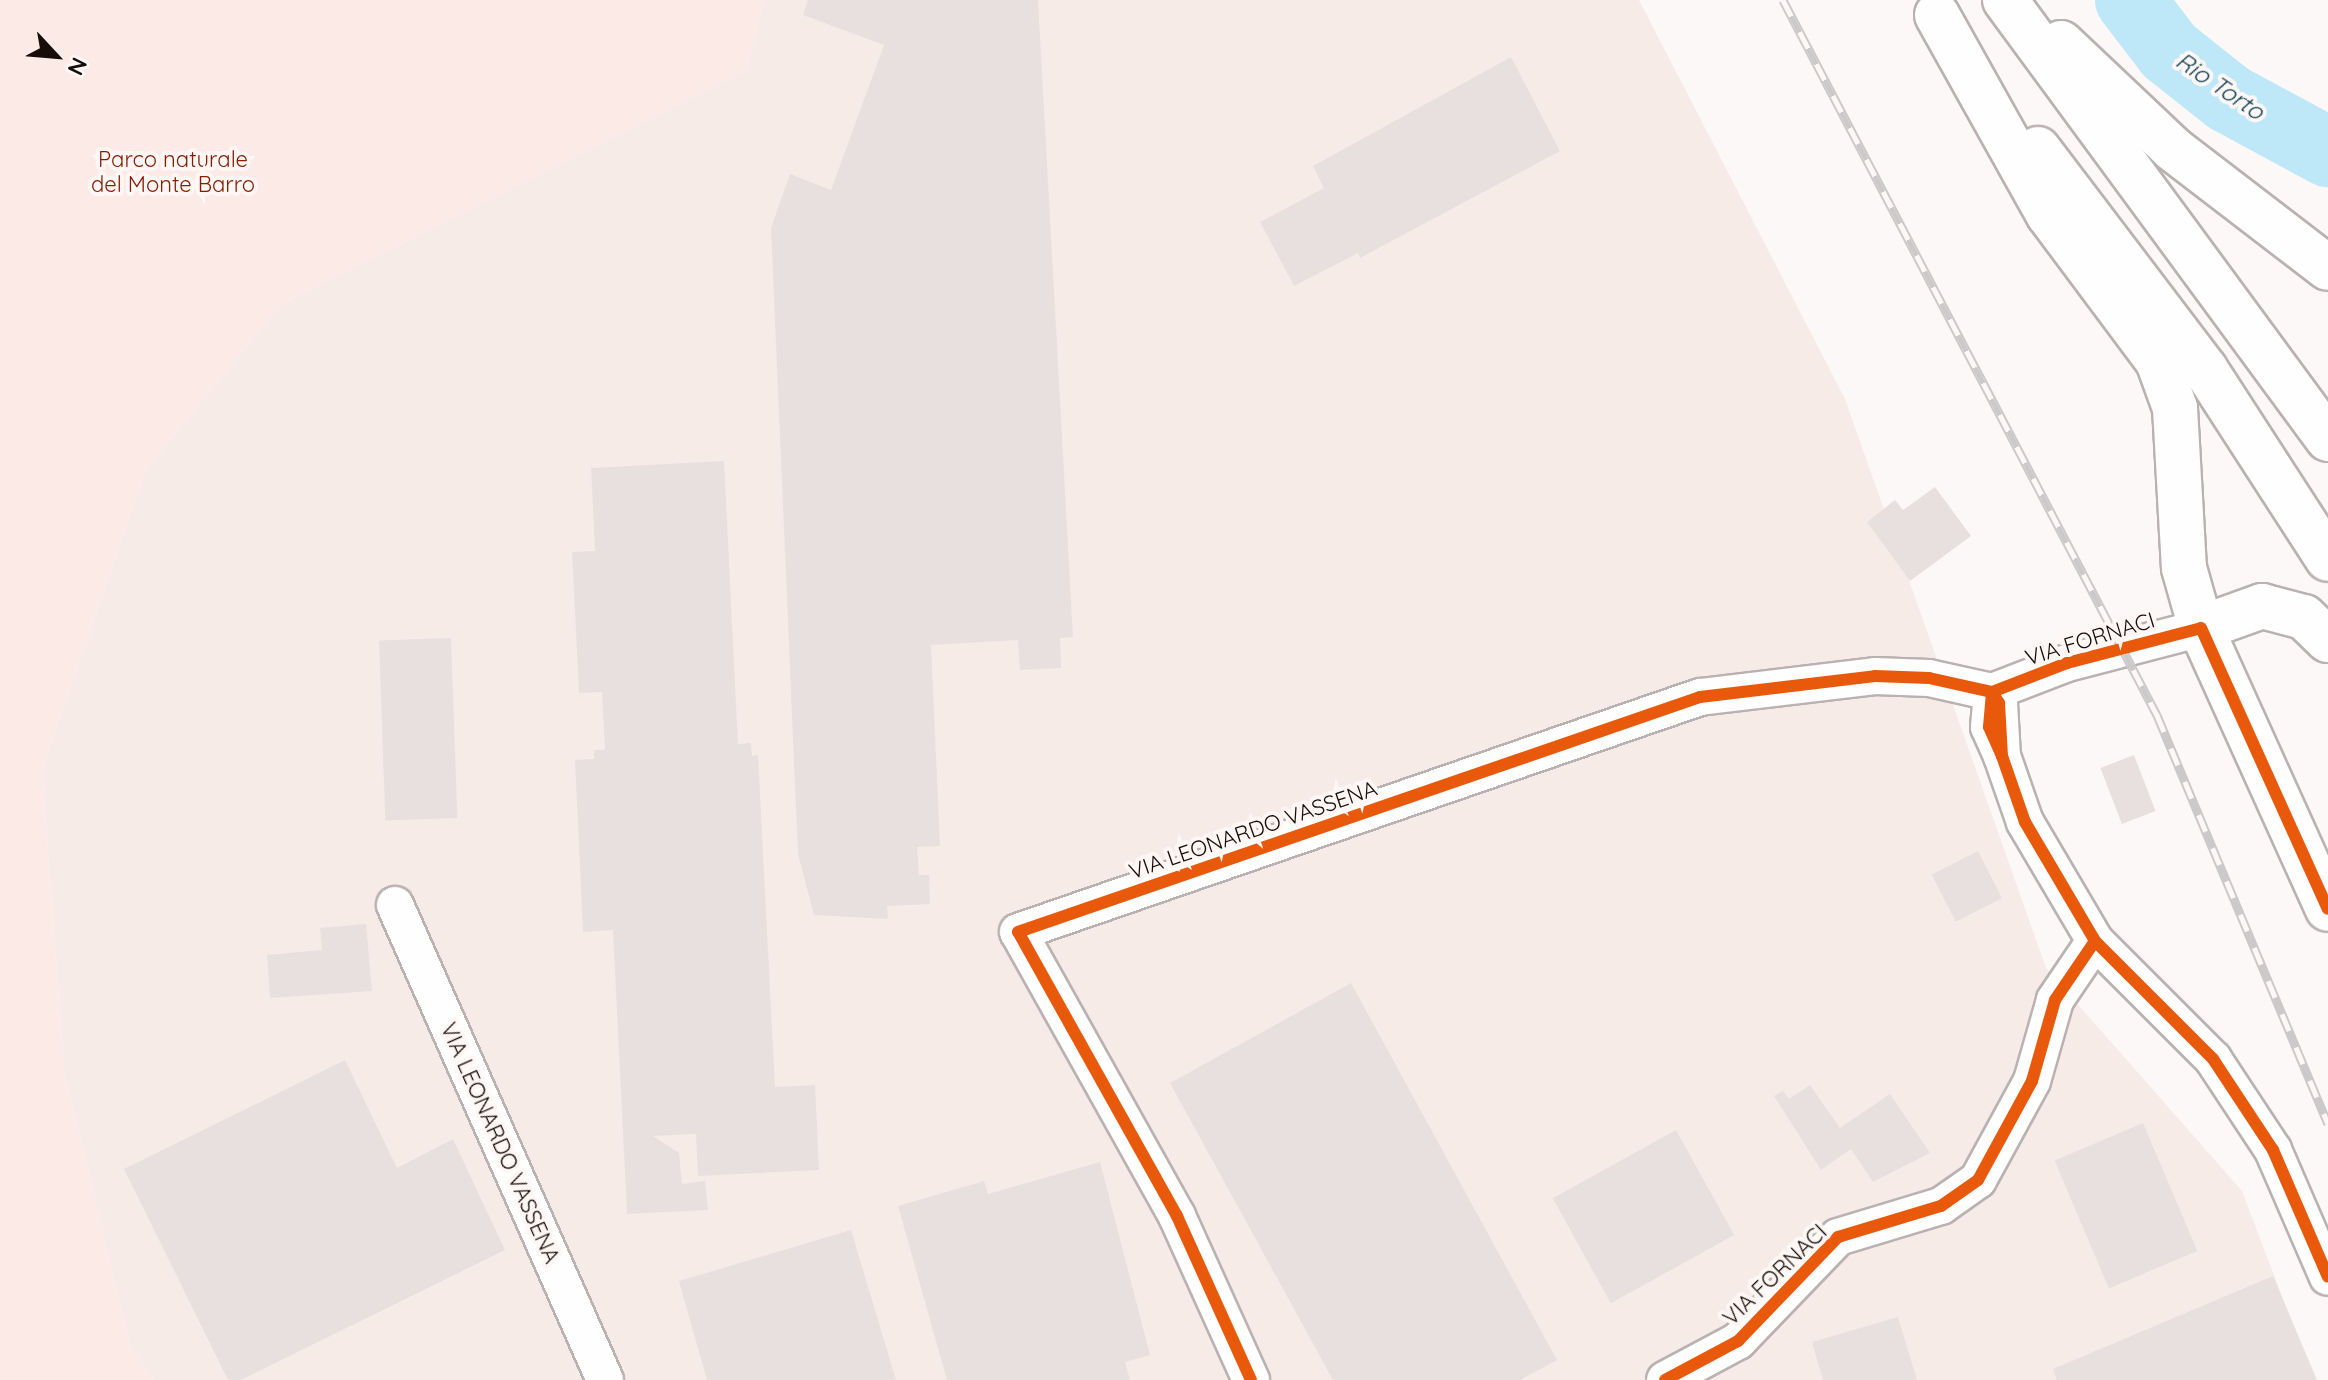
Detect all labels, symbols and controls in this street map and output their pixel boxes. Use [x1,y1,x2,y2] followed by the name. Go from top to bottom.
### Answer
[16,16,96,96] north arrow
[2170,46,2270,126] water label: Rio Torto
[61,53,94,80] text: N
[91,146,255,198] park label: Parco naturale del Monte Barro
[2022,607,2158,671] street label: VIA FORNACI
[1125,775,1381,885] street label: VIA LEONARDO VASSENA
[435,1019,565,1267] street label: VIA LEONARDO VASSENA
[1718,1219,1832,1331] street label: VIA FORNACI

